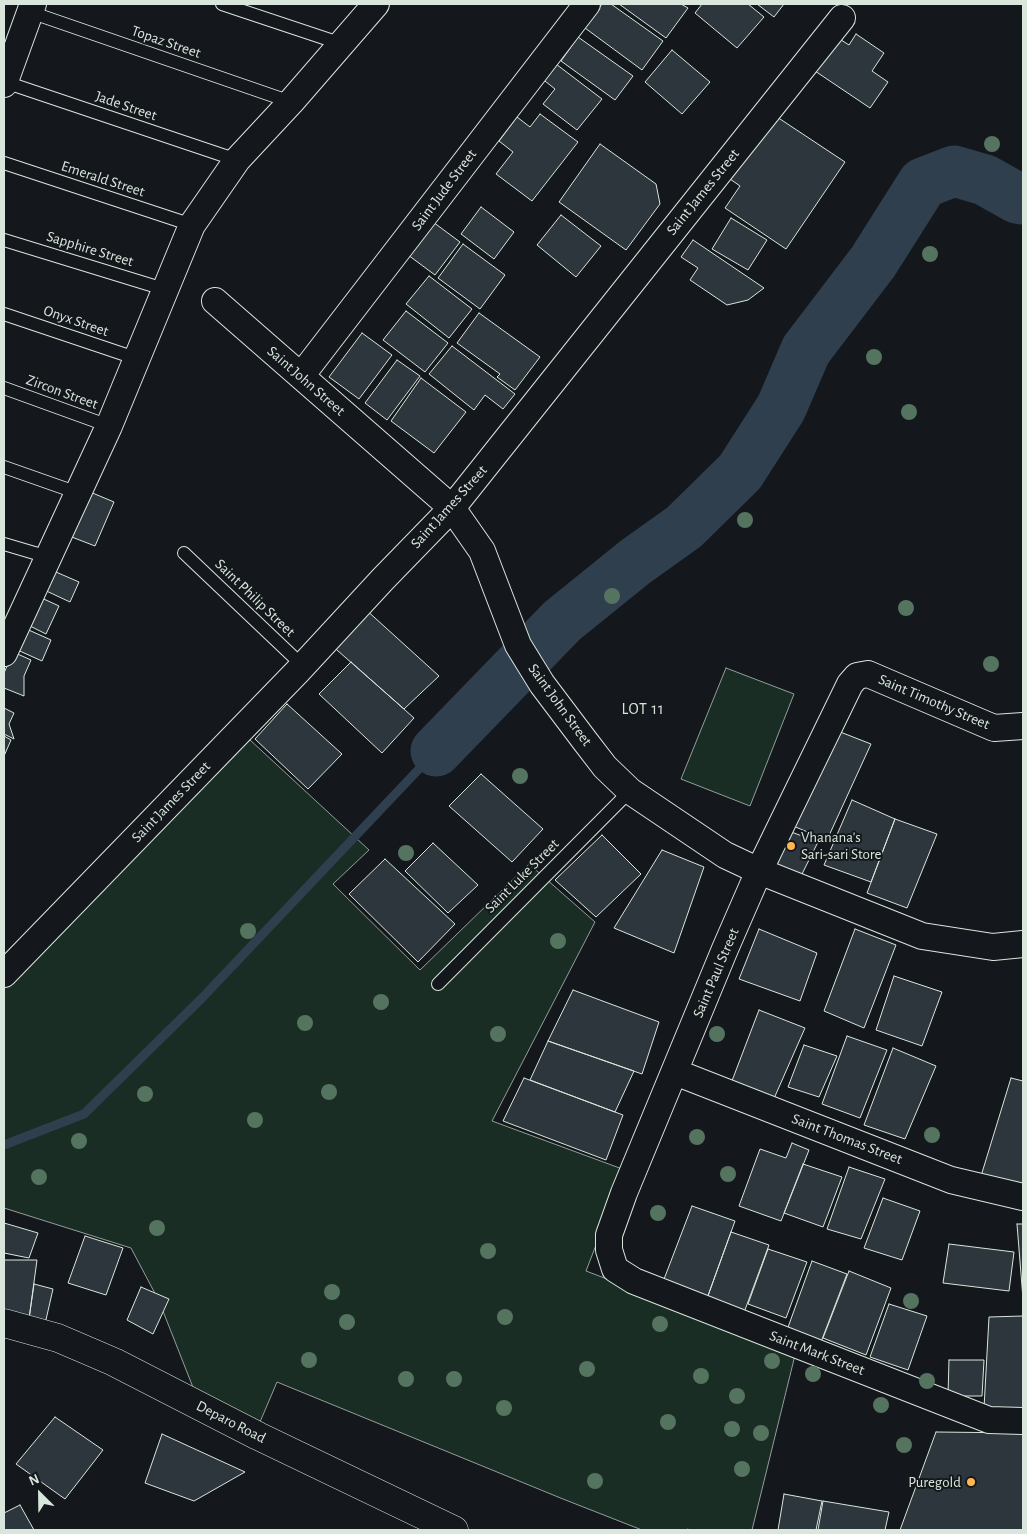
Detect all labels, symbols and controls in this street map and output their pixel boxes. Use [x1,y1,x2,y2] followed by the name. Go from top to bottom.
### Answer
[129,22,203,62] street label: Topaz Street
[93,87,159,125] street label: Jade Street
[663,145,743,239] street label: Saint James Street
[408,146,480,234] street label: Saint Jude Street
[59,157,147,201] street label: Emerald Street
[44,227,136,271] street label: Sapphire Street
[41,301,111,341] street label: Onyx Street
[263,342,349,420] street label: Saint John Street
[24,371,100,413] street label: Zircon Street
[407,462,491,552] street label: Saint James Street
[211,555,299,641] street label: Saint Philip Street
[524,660,596,750] street label: Saint John Street
[876,670,992,734] street label: Saint Timothy Street
[621,699,665,719] district label: LOT 11
[128,758,214,846] street label: Saint James Street
[801,828,882,863] place label: Vhanana's Sari-sari Store
[481,835,563,917] street label: Saint Luke Street
[785,840,797,852] marker: Vhanana's Sari-sari Store
[689,925,743,1021] street label: Saint Paul Street
[789,1110,905,1168] street label: Saint Thomas Street
[767,1327,867,1379] street label: Saint Mark Street
[193,1397,269,1447] street label: Deparo Road
[15,1469,65,1519] north arrow
[27,1472,41,1489] text: N
[908,1473,961,1491] place label: Puregold
[965,1476,977,1488] marker: Puregold

